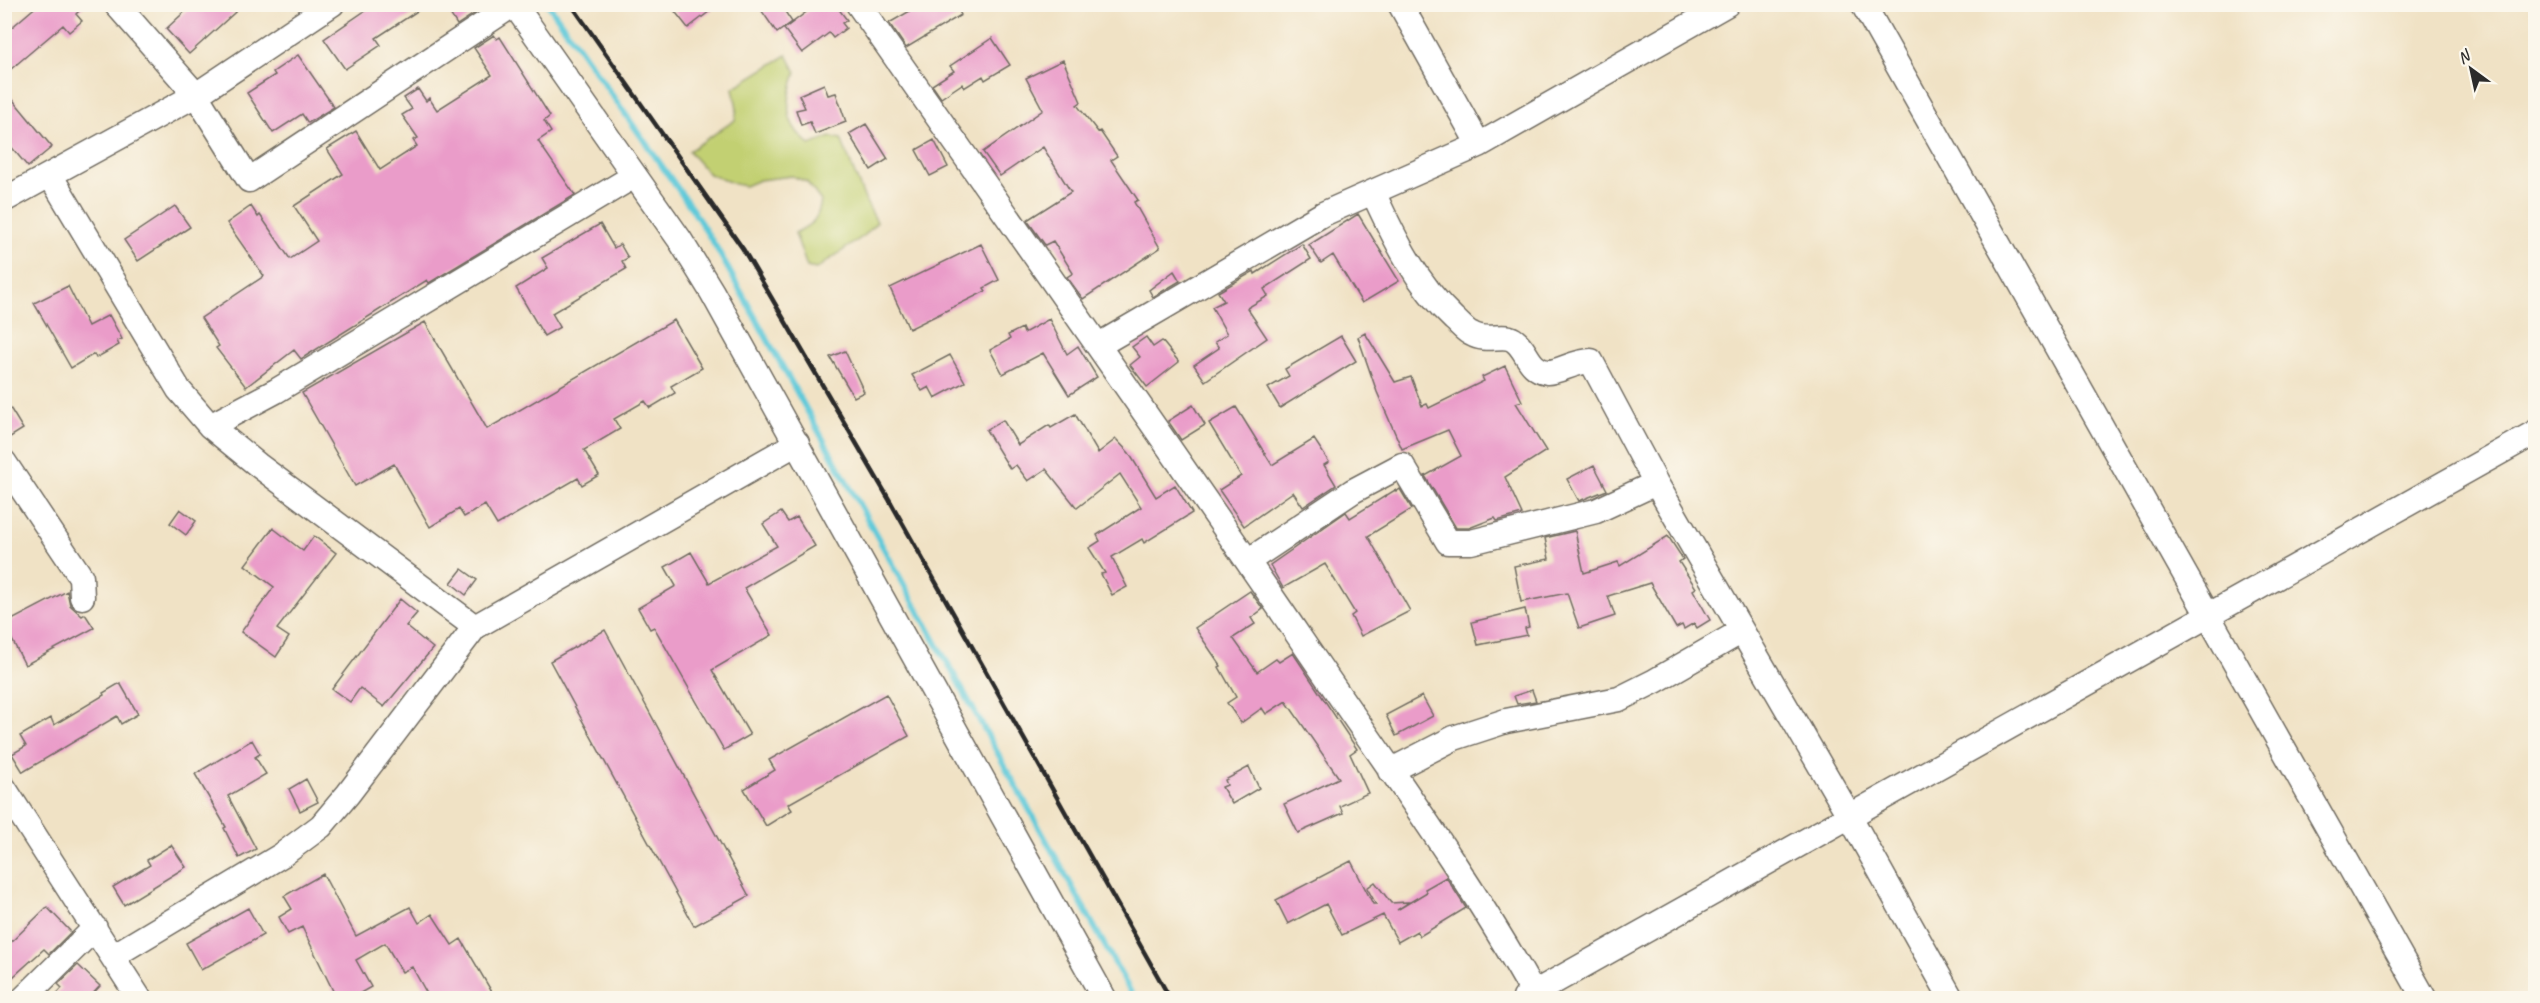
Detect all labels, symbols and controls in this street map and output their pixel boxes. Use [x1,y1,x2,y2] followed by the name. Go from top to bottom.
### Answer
[2441,39,2501,99] north arrow
[2454,44,2476,68] text: N

